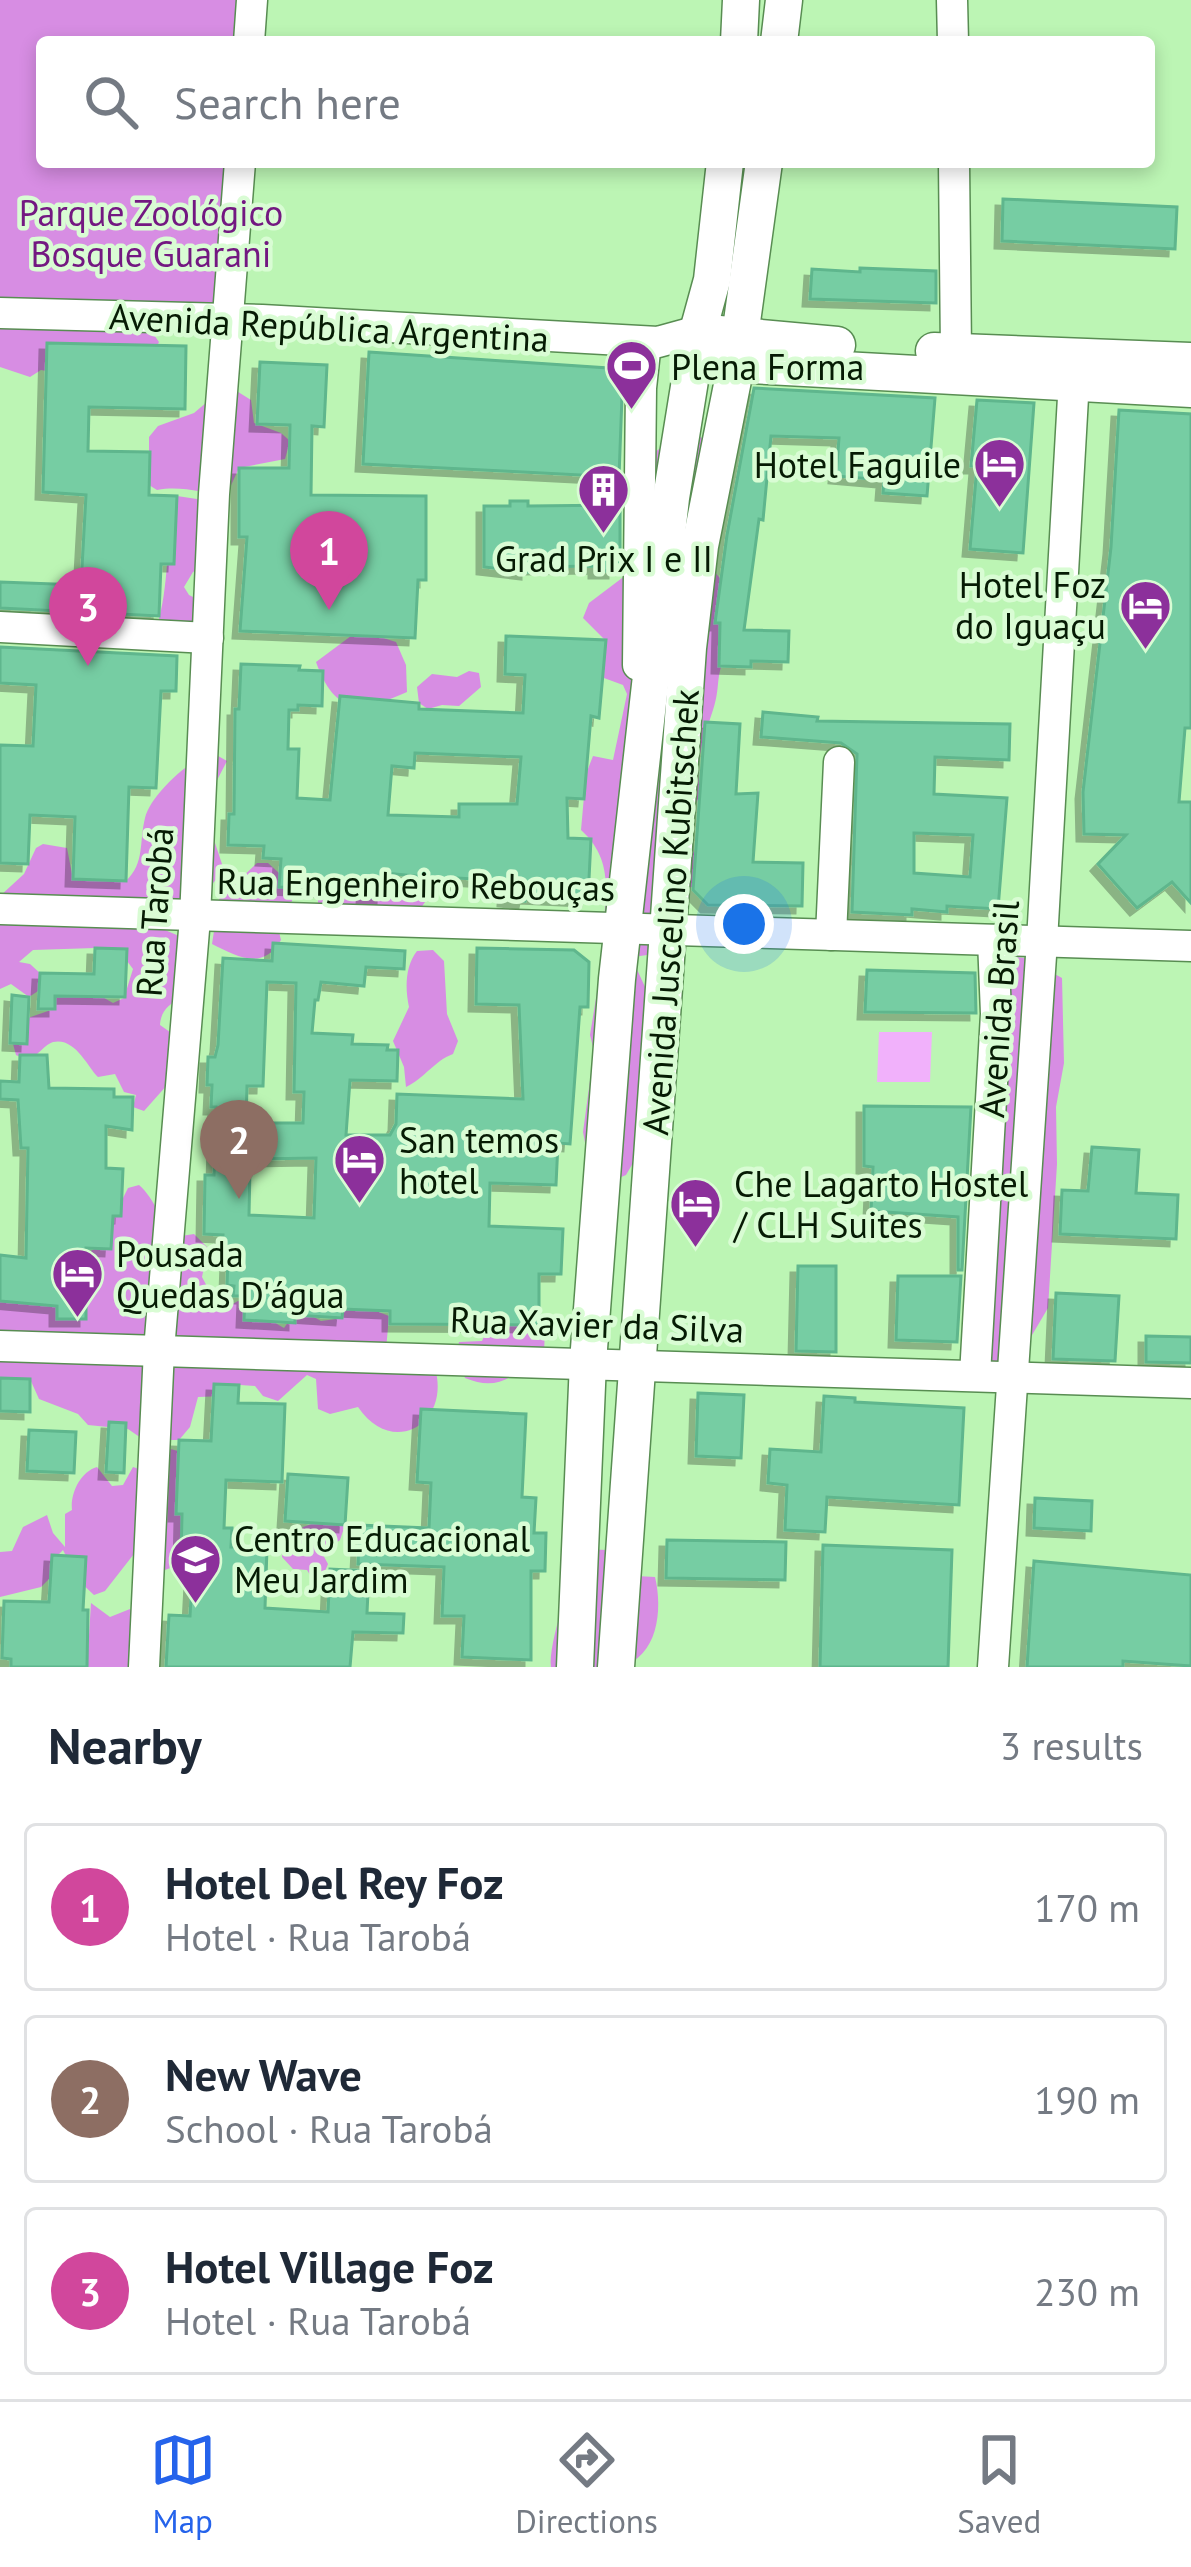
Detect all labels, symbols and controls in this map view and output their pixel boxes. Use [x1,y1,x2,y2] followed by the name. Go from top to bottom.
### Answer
[36,36,1155,168] search box
[78,69,144,135] icon: search
[174,73,401,131] text: Search here
[19,189,283,277] park label: Parque Zoológico Bosque Guarani
[108,292,550,362] street label: Avenida República Argentina
[604,338,660,412] sports icon: Plena Forma
[671,343,864,390] place label: Plena Forma
[972,436,1028,510] hotel icon: Hotel Faguile
[754,441,961,488] place label: Hotel Faguile
[576,462,632,536] building icon: Grad Prix I e II
[290,511,368,610] pin: 1
[495,535,713,582] place label: Grad Prix I e II
[955,561,1106,649] place label: Hotel Foz do Iguaçu
[49,567,127,666] pin: 3
[1117,577,1173,651] hotel icon: Hotel Foz do Iguaçu
[631,687,709,1137] street label: Avenida Juscelino Kubitschek
[125,826,183,998] street label: Rua Tarobá
[216,857,616,911] street label: Rua Engenheiro Rebouças
[714,894,774,954] your location
[967,898,1029,1119] street label: Avenida Brasil
[200,1100,278,1199] pin: 2
[399,1116,559,1204] place label: San temos hotel
[332,1132,388,1206] hotel icon: San temos hotel
[732,1160,1029,1248] place label: Che Lagarto Hostel / CLH Suites
[667,1176,723,1250] hotel icon: Che Lagarto Hostel / CLH Suites
[116,1230,345,1318] place label: Pousada Quedas D'água
[49,1246,105,1320] hotel icon: Pousada Quedas D'água
[449,1295,745,1353] street label: Rua Xavier da Silva
[234,1515,531,1603] place label: Centro Educacional Meu Jardim
[167,1531,223,1605] school or university icon: Centro Educacional Meu Jardim
[48,1712,202,1778] text: Nearby
[1000,1720,1143,1771] text: 3 results
[165,1853,504,1911] text: Hotel Del Rey Foz
[79,1882,101,1933] text: 1
[1034,1882,1140,1933] text: 170 m
[165,1911,471,1962] text: Hotel · Rua Tarobá
[165,2045,362,2103] text: New Wave
[79,2074,101,2125] text: 2
[1034,2074,1140,2125] text: 190 m
[165,2103,493,2154] text: School · Rua Tarobá
[165,2237,494,2295] text: Hotel Village Foz
[79,2266,101,2317] text: 3
[1034,2266,1140,2317] text: 230 m
[165,2295,471,2346] text: Hotel · Rua Tarobá
[150,2427,216,2542] tab: Map
[515,2427,658,2542] tab: Directions
[957,2427,1041,2542] tab: Saved

